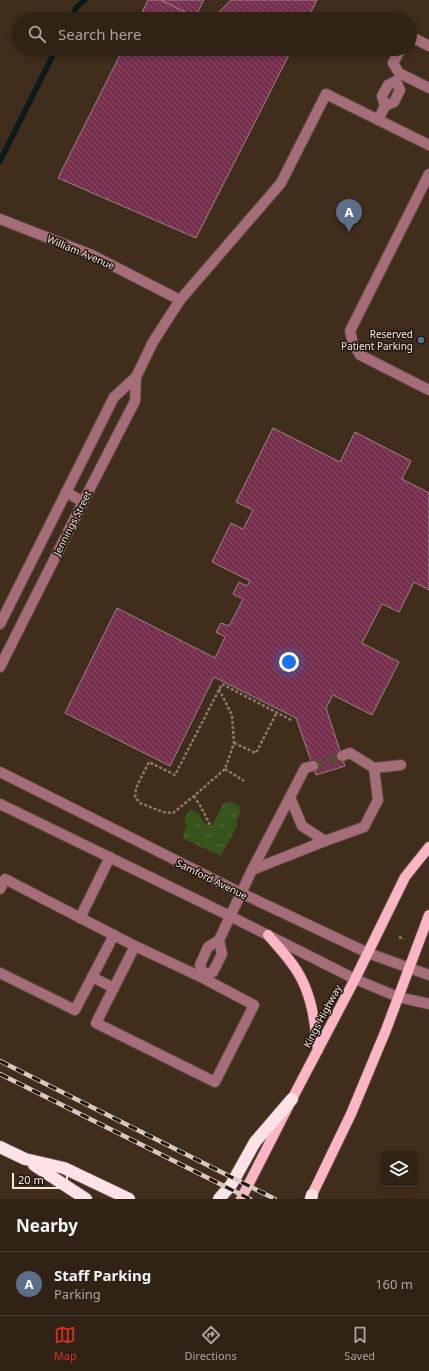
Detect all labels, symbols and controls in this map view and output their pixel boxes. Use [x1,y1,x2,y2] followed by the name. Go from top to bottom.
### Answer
[12,12,417,56] search box
[26,23,48,45] icon: search
[58,24,141,44] text: Search here
[336,199,362,232] pin: A
[45,231,117,273] street label: William Avenue
[341,327,413,353] place label: Reserved Patient Parking
[416,335,426,345] marker: Reserved Patient Parking
[49,488,95,559] street label: Jennings Street
[279,652,299,672] your location
[174,856,250,902] street label: Samford Avenue
[300,981,345,1050] street label: Kings Highway
[381,1151,417,1187] map controls
[381,1151,417,1187] button: layers
[12,1171,68,1190] scale bar
[18,1172,44,1187] text: 20 m
[16,1214,78,1237] text: Nearby
[54,1265,151,1285] text: Staff Parking
[25,1275,34,1293] text: A
[375,1275,413,1293] text: 160 m
[54,1285,101,1303] text: Parking
[54,1324,77,1363] tab: Map
[184,1324,237,1363] tab: Directions
[344,1324,375,1363] tab: Saved

